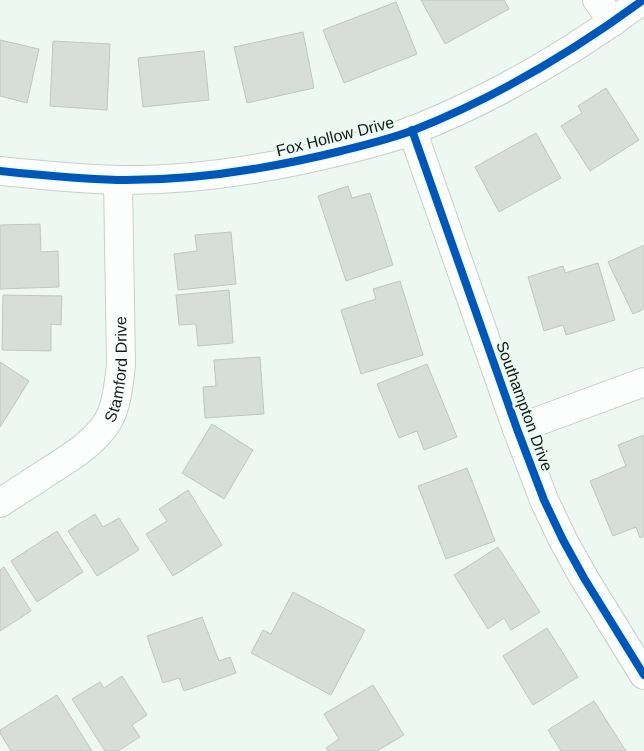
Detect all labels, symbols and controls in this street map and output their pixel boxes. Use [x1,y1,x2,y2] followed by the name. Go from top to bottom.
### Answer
[274,114,396,159] street label: Fox Hollow Drive
[101,316,130,425] street label: Stamford Drive
[493,339,556,474] street label: Southampton Drive

